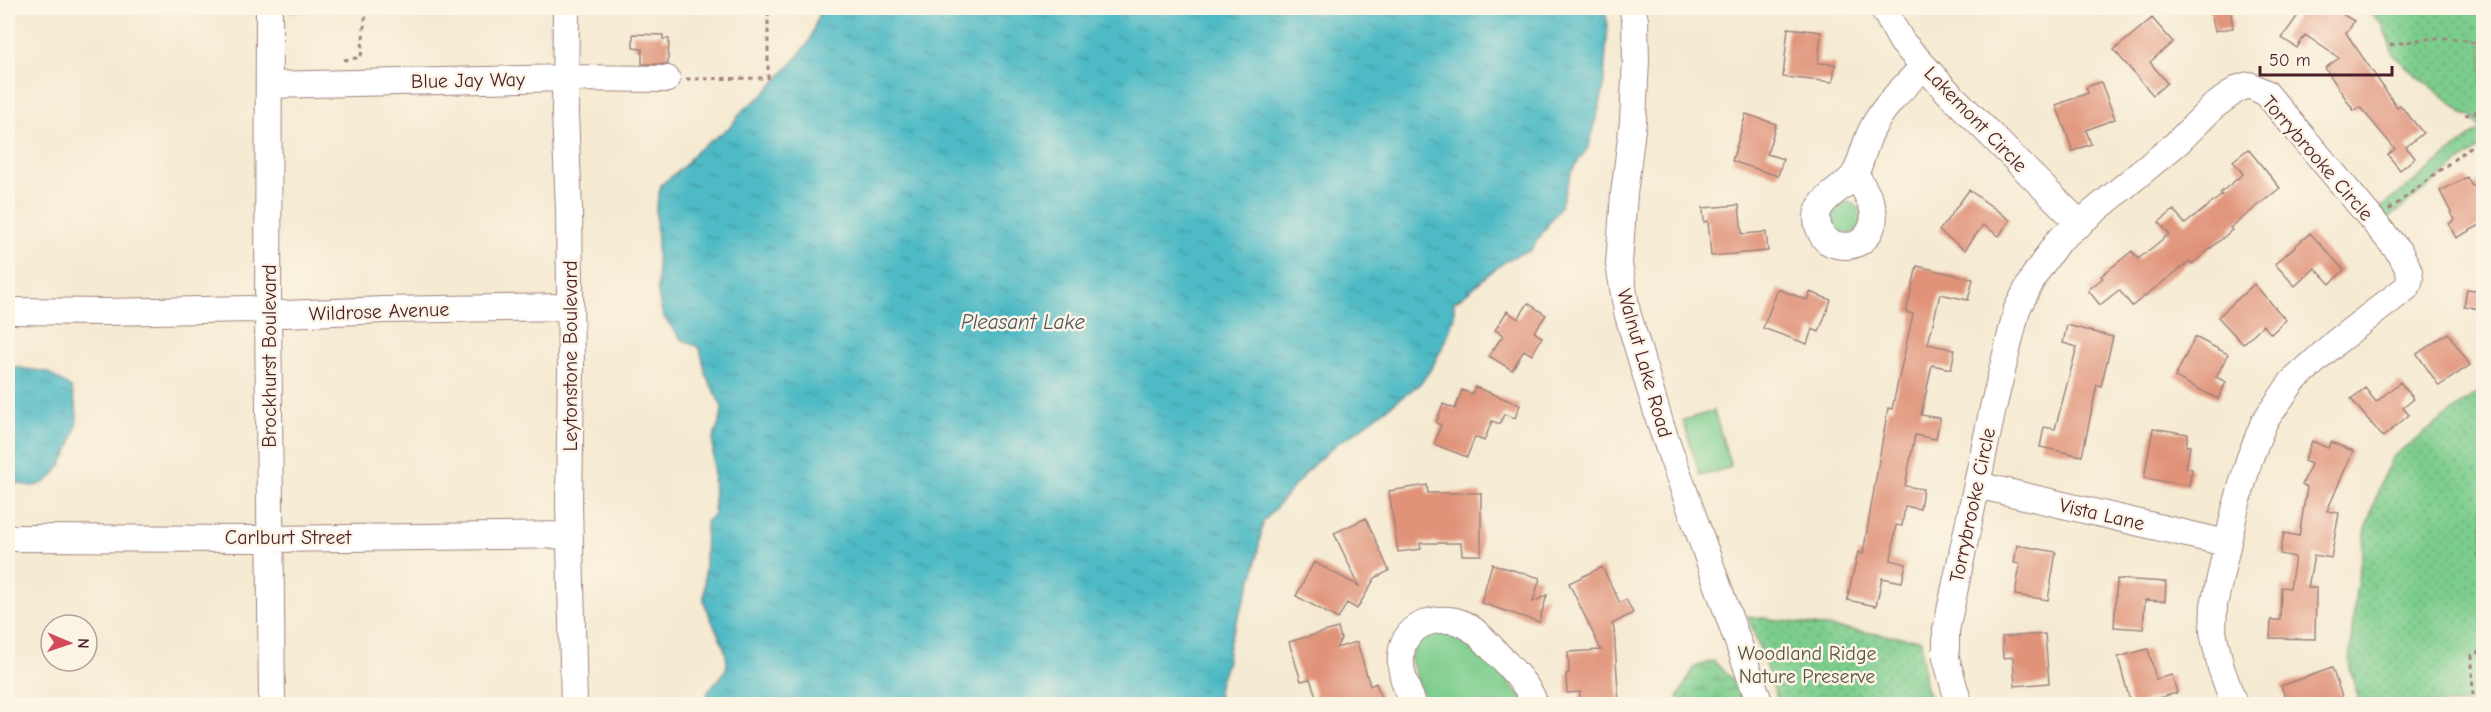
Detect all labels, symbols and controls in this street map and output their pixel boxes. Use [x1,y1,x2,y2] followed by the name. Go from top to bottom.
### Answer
[2260,39,2392,77] scale bar
[2269,50,2311,71] text: 50 m
[1919,62,2032,177] street label: Lakemont Circle
[411,68,525,93] street label: Blue Jay Way
[2257,91,2378,225] street label: Torrybrooke Circle
[559,260,582,452] street label: Leytonstone Boulevard
[258,264,281,448] street label: Brockhurst Boulevard
[1612,286,1677,440] street label: Walnut Lake Road
[308,298,450,325] street label: Wildrose Avenue
[961,310,1086,334] water label: Pleasant Lake
[1945,426,2000,585] street label: Torrybrooke Circle
[2057,494,2147,535] street label: Vista Lane
[225,526,352,549] street label: Carlburt Street
[39,613,99,673] north arrow
[74,638,92,649] text: N
[1737,642,1877,688] park label: Woodland Ridge Nature Preserve

